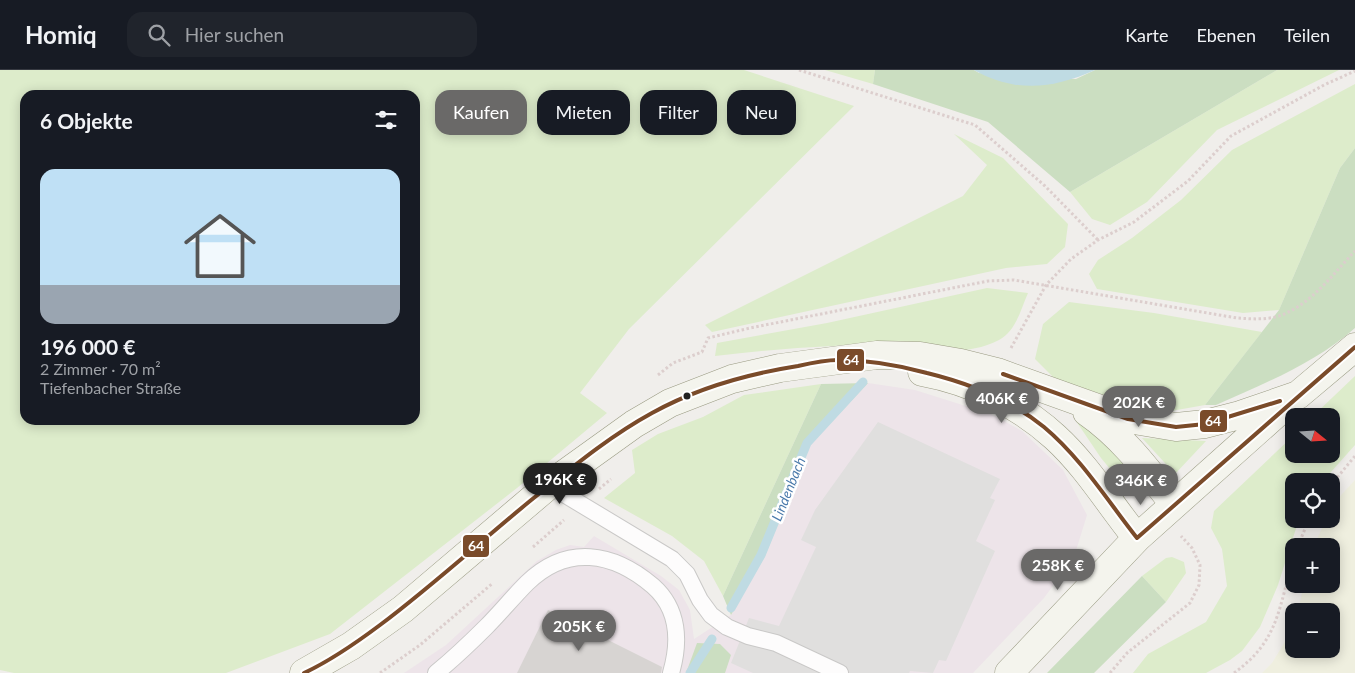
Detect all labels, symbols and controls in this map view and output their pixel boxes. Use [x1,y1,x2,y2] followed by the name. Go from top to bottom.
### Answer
[127,12,477,57] search box
[25,20,97,49] text: Homiq
[145,21,173,49] icon: search
[185,23,284,46] text: Hier suchen
[1125,24,1168,46] text: Karte
[1196,24,1256,46] text: Ebenen
[1284,24,1330,46] text: Teilen
[435,90,527,135] chip: Kaufen
[537,90,630,135] chip: Mieten
[640,90,717,135] chip: Filter
[727,90,796,135] chip: Neu
[372,106,400,134] icon: filters
[40,108,133,133] text: 6 Objekte
[175,201,265,291] icon: home
[40,334,135,359] text: 196 000 €
[836,348,865,372] line badge: 64
[843,351,859,368] text: 64
[40,359,161,378] text: 2 Zimmer · 70 m²
[40,378,181,397] text: Tiefenbacher Straße
[961,382,1043,424] pin: 406K €
[1098,386,1180,428] pin: 202K €
[976,388,1028,407] text: 406K €
[682,391,692,401] unlabelled marker
[1113,392,1165,411] text: 202K €
[1285,408,1340,462] north arrow
[1285,408,1340,658] map controls
[1199,409,1228,433] line badge: 64
[1205,412,1221,429] text: 64
[768,455,808,523] water label: Lindenbach
[519,462,601,505] pin: 196K €
[1100,464,1182,506] pin: 346K €
[534,469,586,488] text: 196K €
[1115,470,1167,489] text: 346K €
[1285,473,1340,528] button: locate
[462,534,490,558] line badge: 64
[468,537,484,554] text: 64
[1285,538,1340,593] button: +
[1017,548,1099,591] pin: 258K €
[1032,555,1084,574] text: 258K €
[1285,603,1340,658] button: −
[538,610,620,652] pin: 205K €
[553,616,605,635] text: 205K €

